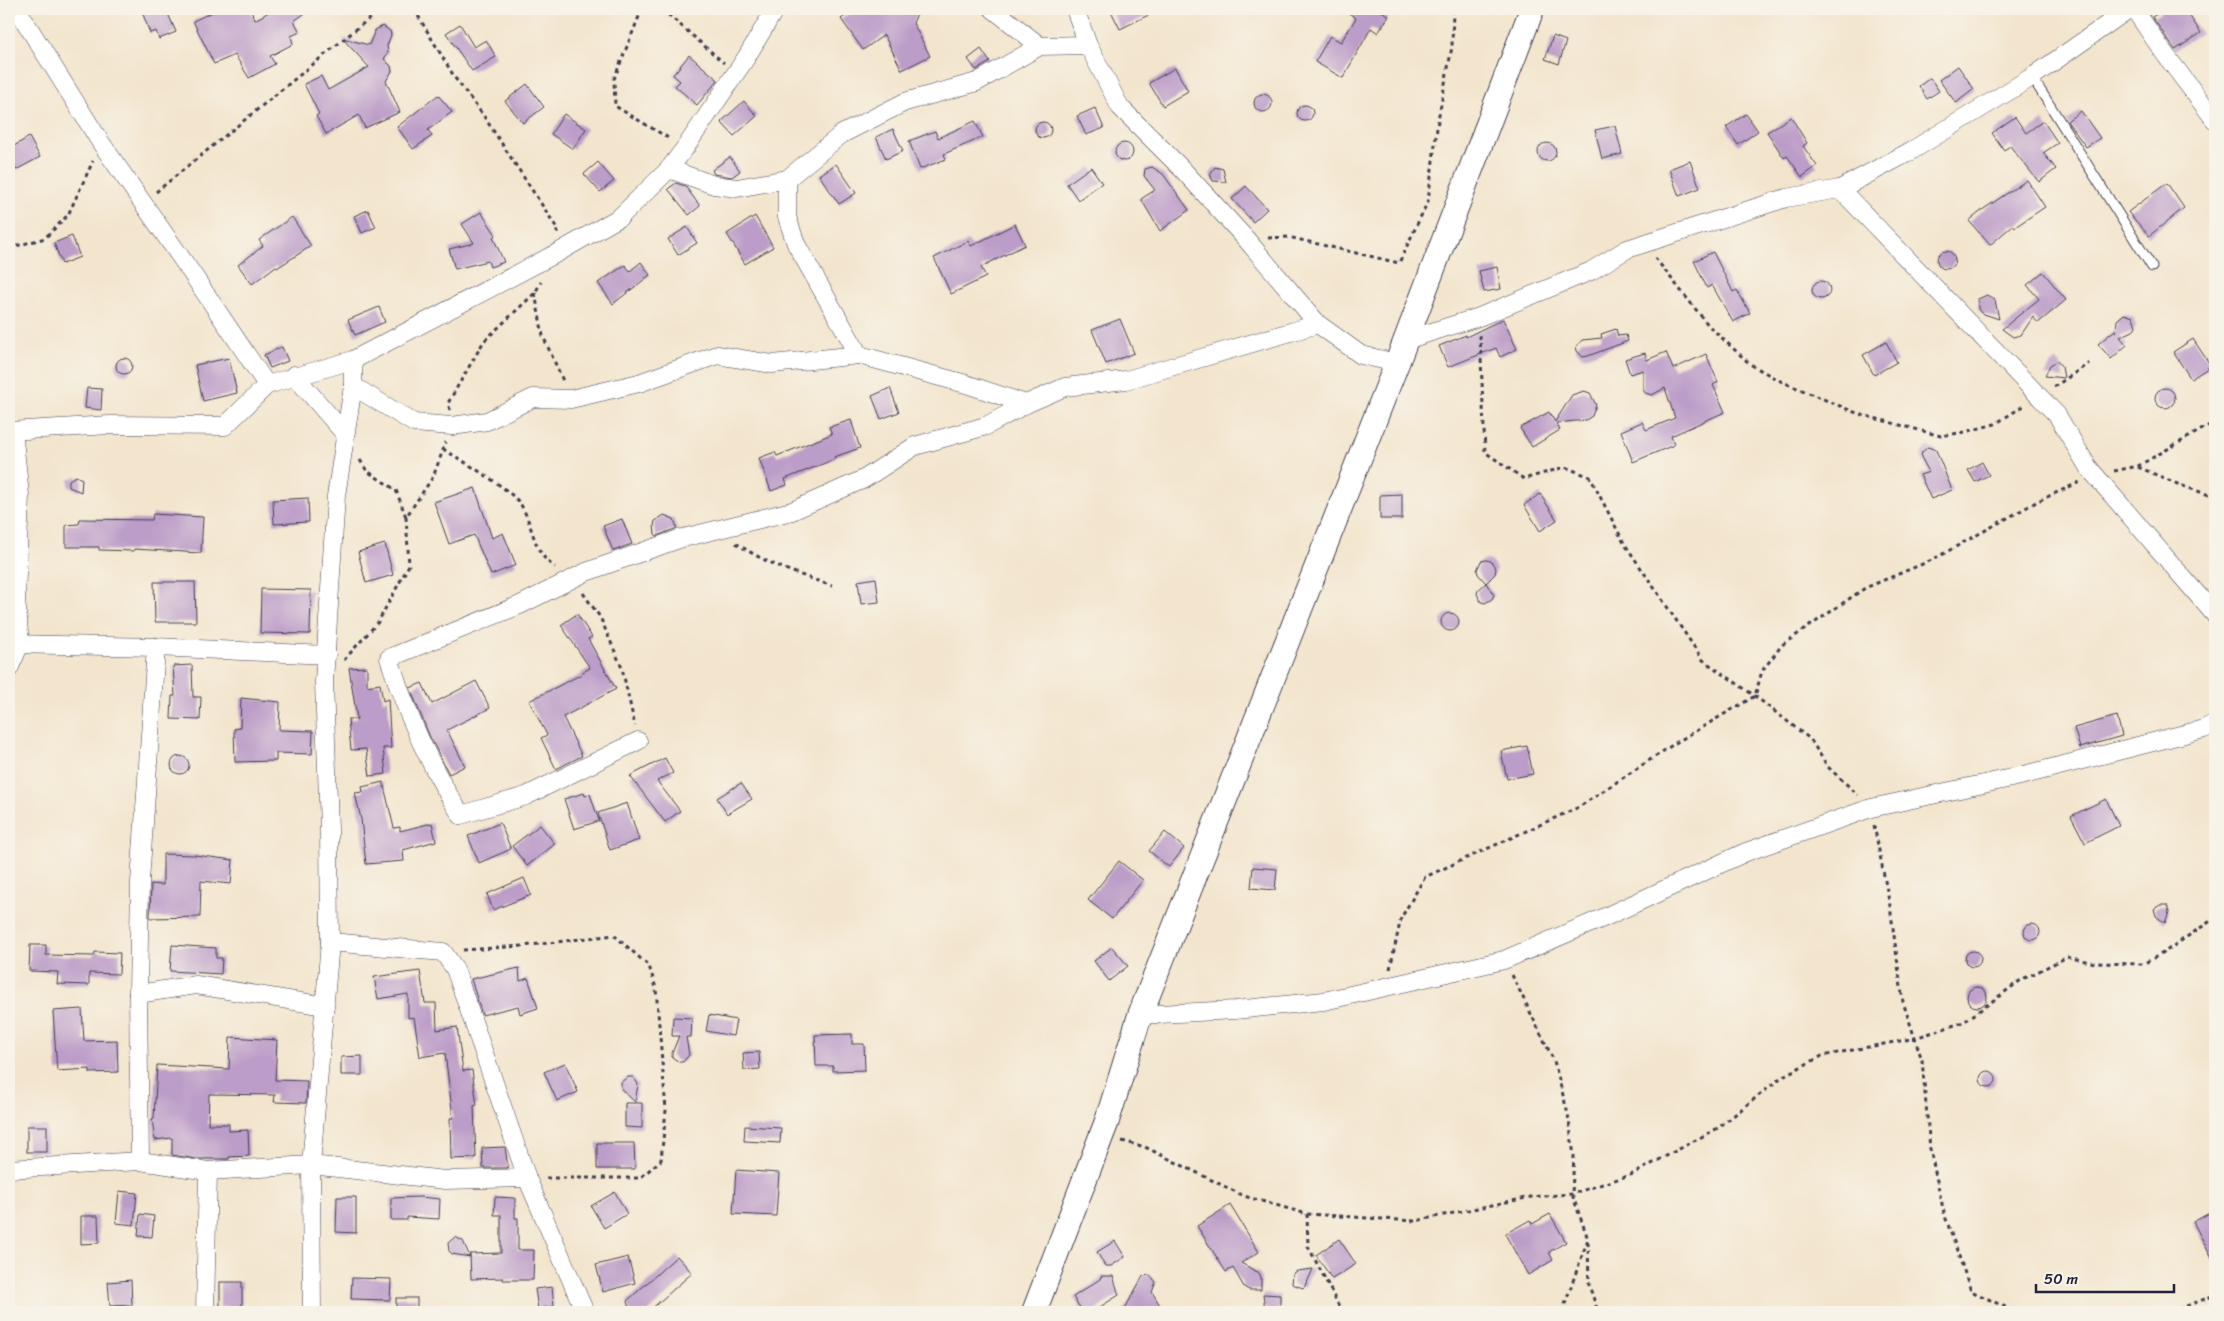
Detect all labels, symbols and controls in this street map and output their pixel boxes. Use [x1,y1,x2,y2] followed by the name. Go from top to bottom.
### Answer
[2036,1261,2174,1293] scale bar
[2044,1266,2079,1292] text: 50 m

